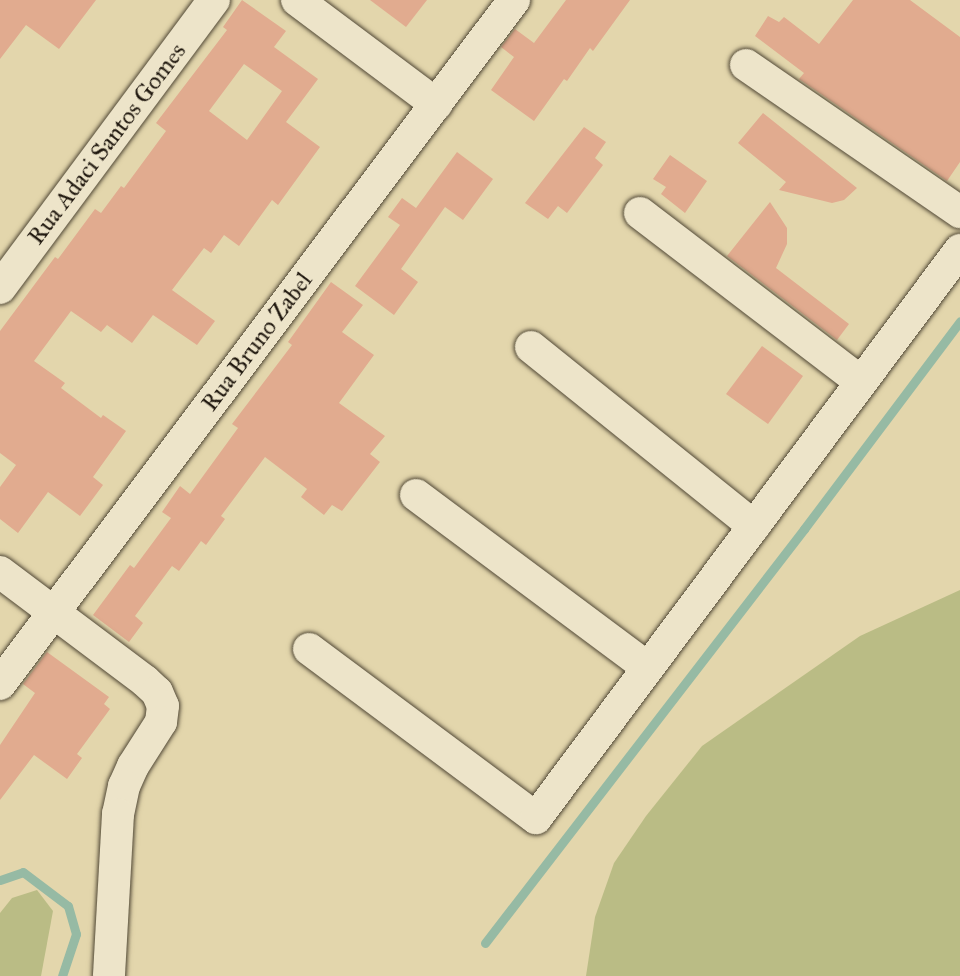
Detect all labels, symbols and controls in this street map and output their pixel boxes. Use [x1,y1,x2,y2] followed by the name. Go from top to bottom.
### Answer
[22,38,192,250] street label: Rua Adaci Santos Gomes
[196,267,318,417] street label: Rua Bruno Zabel

